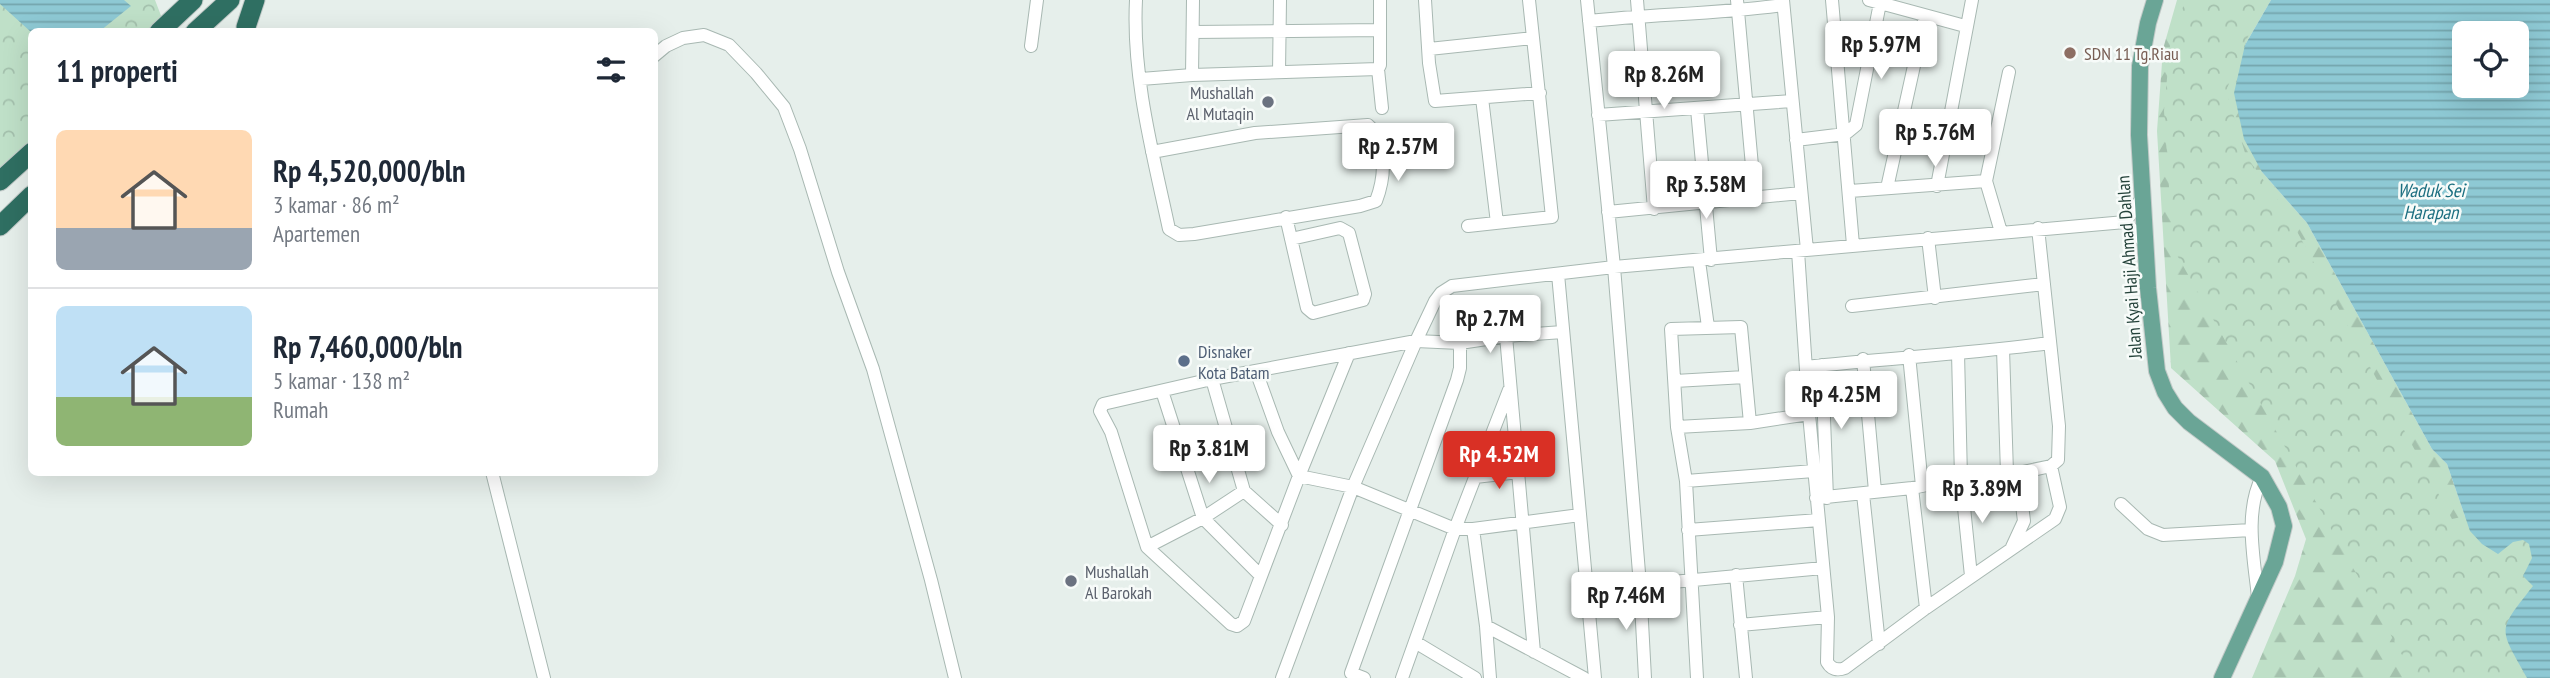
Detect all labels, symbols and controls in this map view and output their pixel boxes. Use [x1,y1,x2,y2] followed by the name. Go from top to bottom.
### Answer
[2452,21,2529,98] map controls
[2452,21,2529,98] button: locate
[1809,22,1953,81] pin: Rp 5.97M
[1841,29,1921,58] text: Rp 5.97M
[2084,42,2179,65] place label: SDN 11 Tg.Riau
[2062,45,2078,61] marker: SDN 11 Tg.Riau
[56,51,178,90] text: 11 properti
[592,51,630,89] icon: filters
[1592,52,1736,111] pin: Rp 8.26M
[1624,59,1704,88] text: Rp 8.26M
[1186,81,1254,125] place label: Mushallah Al Mutaqin
[1260,94,1276,110] marker: Mushallah Al Mutaqin
[1863,110,2007,169] pin: Rp 5.76M
[1895,117,1975,146] text: Rp 5.76M
[1326,124,1470,183] pin: Rp 2.57M
[1358,131,1438,160] text: Rp 2.57M
[273,151,466,190] text: Rp 4,520,000/bln
[112,158,196,242] icon: home
[1634,162,1778,221] pin: Rp 3.58M
[1666,169,1746,198] text: Rp 3.58M
[2111,175,2147,360] street label: Jalan Kyai Haji Ahmad Dahlan
[2397,178,2467,224] water label: Waduk Sei Harapan
[273,190,400,219] text: 3 kamar · 86 m²
[273,219,360,248] text: Apartemen
[1425,296,1555,355] pin: Rp 2.7M
[1456,303,1524,332] text: Rp 2.7M
[273,327,463,366] text: Rp 7,460,000/bln
[112,334,196,418] icon: home
[1198,340,1269,384] place label: Disnaker Kota Batam
[1176,353,1192,369] marker: Disnaker Kota Batam
[273,366,410,395] text: 5 kamar · 138 m²
[1769,372,1913,431] pin: Rp 4.25M
[1801,379,1881,408] text: Rp 4.25M
[273,395,328,424] text: Rumah
[1137,426,1281,485] pin: Rp 3.81M
[1427,432,1571,491] pin: Rp 4.52M
[1169,433,1249,462] text: Rp 3.81M
[1459,439,1539,468] text: Rp 4.52M
[1910,466,2054,525] pin: Rp 3.89M
[1942,473,2022,502] text: Rp 3.89M
[1085,560,1152,604] place label: Mushallah Al Barokah
[1554,572,1698,632] pin: Rp 7.46M
[1063,573,1079,589] marker: Mushallah Al Barokah
[1587,580,1665,609] text: Rp 7.46M

